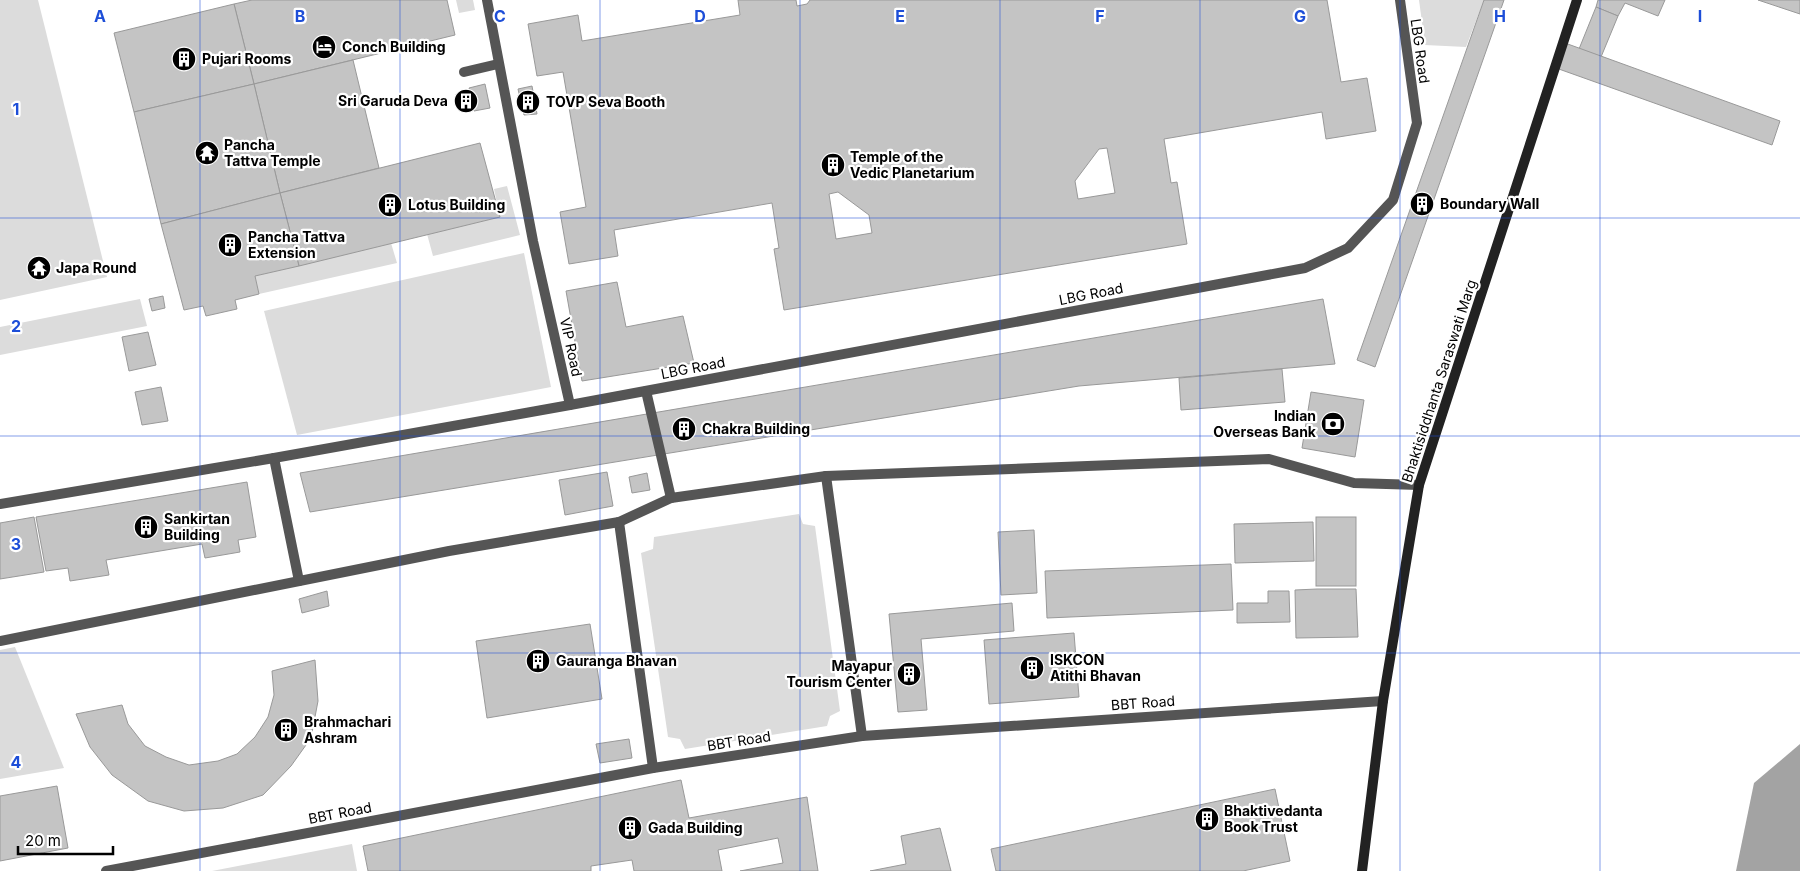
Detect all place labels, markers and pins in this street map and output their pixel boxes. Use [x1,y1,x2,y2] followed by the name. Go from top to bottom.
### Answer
[311,34,337,60] hotel icon: Conch Building
[342,38,446,55] place label: Conch Building
[171,46,197,72] building icon: Pujari Rooms
[202,50,292,67] place label: Pujari Rooms
[453,88,479,114] building icon: Sri Garuda Deva
[515,89,541,115] building icon: TOVP Seva Booth
[338,92,448,109] place label: Sri Garuda Deva
[546,93,665,110] place label: TOVP Seva Booth
[224,136,321,169] place label: Pancha Tattva Temple
[194,140,220,166] temple icon: Pancha Tattva Temple
[850,148,975,181] place label: Temple of the Vedic Planetarium
[820,152,846,178] building icon: Temple of the Vedic Planetarium
[1409,191,1435,217] building icon: Boundary Wall
[377,192,403,218] building icon: Lotus Building
[1440,195,1539,212] place label: Boundary Wall
[408,196,505,213] place label: Lotus Building
[248,228,345,261] place label: Pancha Tattva Extension
[217,232,243,258] building icon: Pancha Tattva Extension
[26,255,52,281] temple icon: Japa Round
[56,259,137,276] place label: Japa Round
[1213,407,1317,440] place label: Indian Overseas Bank
[1320,411,1346,437] bank icon: Indian Overseas Bank
[671,416,697,442] building icon: Chakra Building
[702,420,810,437] place label: Chakra Building
[164,510,230,543] place label: Sankirtan Building
[133,514,159,540] building icon: Sankirtan Building
[525,648,551,674] building icon: Gauranga Bhavan
[1050,651,1141,684] place label: ISKCON Atithi Bhavan
[556,652,677,669] place label: Gauranga Bhavan
[1019,655,1045,681] building icon: ISKCON Atithi Bhavan
[786,657,892,690] place label: Mayapur Tourism Center
[896,661,922,687] building icon: Mayapur Tourism Center
[304,713,391,746] place label: Brahmachari Ashram
[273,717,299,743] building icon: Brahmachari Ashram
[1224,802,1323,835] place label: Bhaktivedanta Book Trust
[1194,806,1220,832] building icon: Bhaktivedanta Book Trust
[617,815,643,841] building icon: Gada Building
[648,819,743,836] place label: Gada Building

